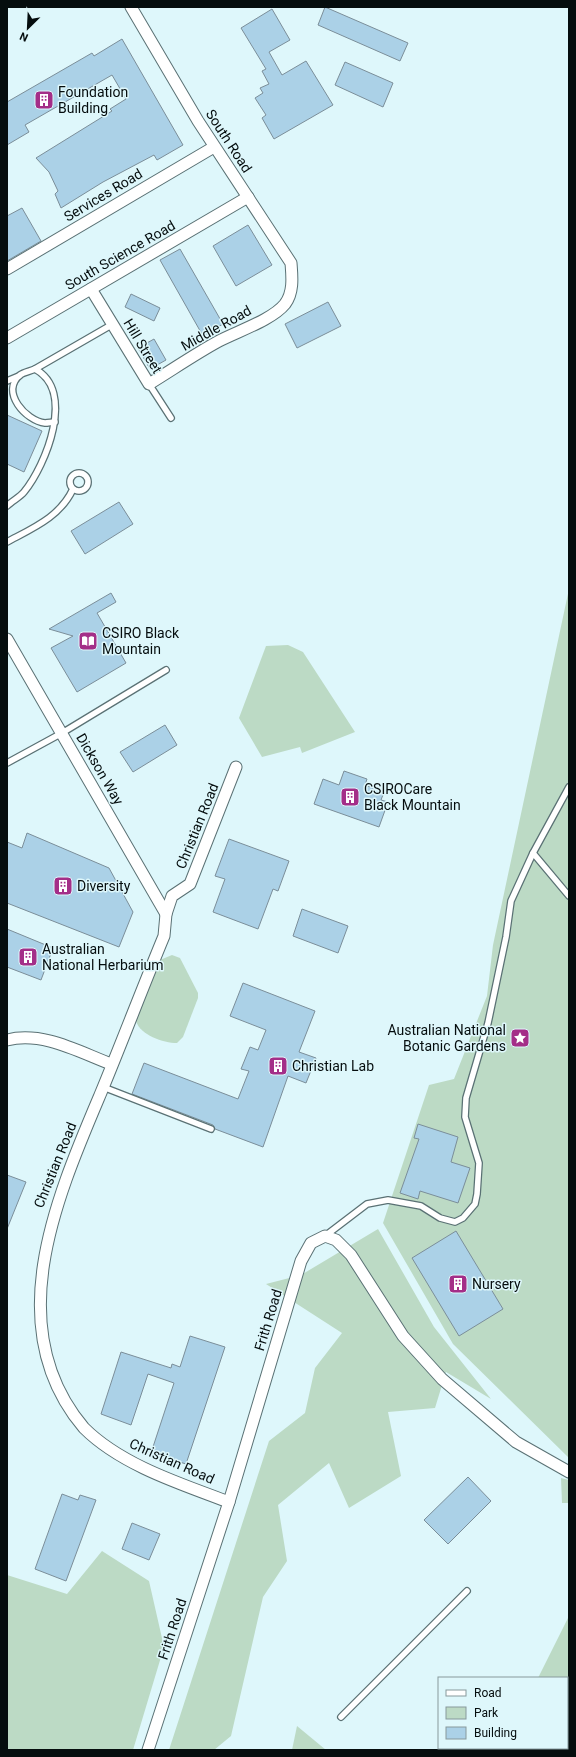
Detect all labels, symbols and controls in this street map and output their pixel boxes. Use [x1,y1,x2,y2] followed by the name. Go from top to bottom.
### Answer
[8,8,48,48] north arrow
[18,29,30,44] text: N
[58,84,128,116] place label: Foundation Building
[33,89,55,111] building icon: Foundation Building
[203,106,255,176] street label: South Road
[61,165,145,225] street label: Services Road
[62,217,178,293] street label: South Science Road
[178,302,254,354] street label: Middle Road
[121,316,166,376] street label: Hill Street
[102,625,180,657] place label: CSIRO Black Mountain
[77,630,99,652] library icon: CSIRO Black Mountain
[73,730,127,808] street label: Dickson Way
[173,781,221,871] street label: Christian Road
[364,781,461,813] place label: CSIROCare Black Mountain
[339,786,361,808] building icon: CSIROCare Black Mountain
[52,875,74,897] building icon: Diversity
[77,878,131,894] place label: Diversity
[42,941,164,973] place label: Australian National Herbarium
[17,946,39,968] building icon: Australian National Herbarium
[387,1022,506,1054] place label: Australian National Botanic Gardens
[509,1027,531,1049] place icon: Australian National Botanic Gardens
[267,1055,289,1077] building icon: Christian Lab
[292,1058,374,1074] place label: Christian Lab
[31,1120,79,1210] street label: Christian Road
[447,1273,469,1295] building icon: Nursery
[472,1276,521,1292] place label: Nursery
[251,1287,285,1353] street label: Frith Road
[127,1435,217,1487] street label: Christian Road
[155,1596,189,1662] street label: Frith Road
[438,1677,568,1749] legend
[474,1686,502,1700] text: Road
[474,1706,499,1720] text: Park
[474,1726,517,1740] text: Building

